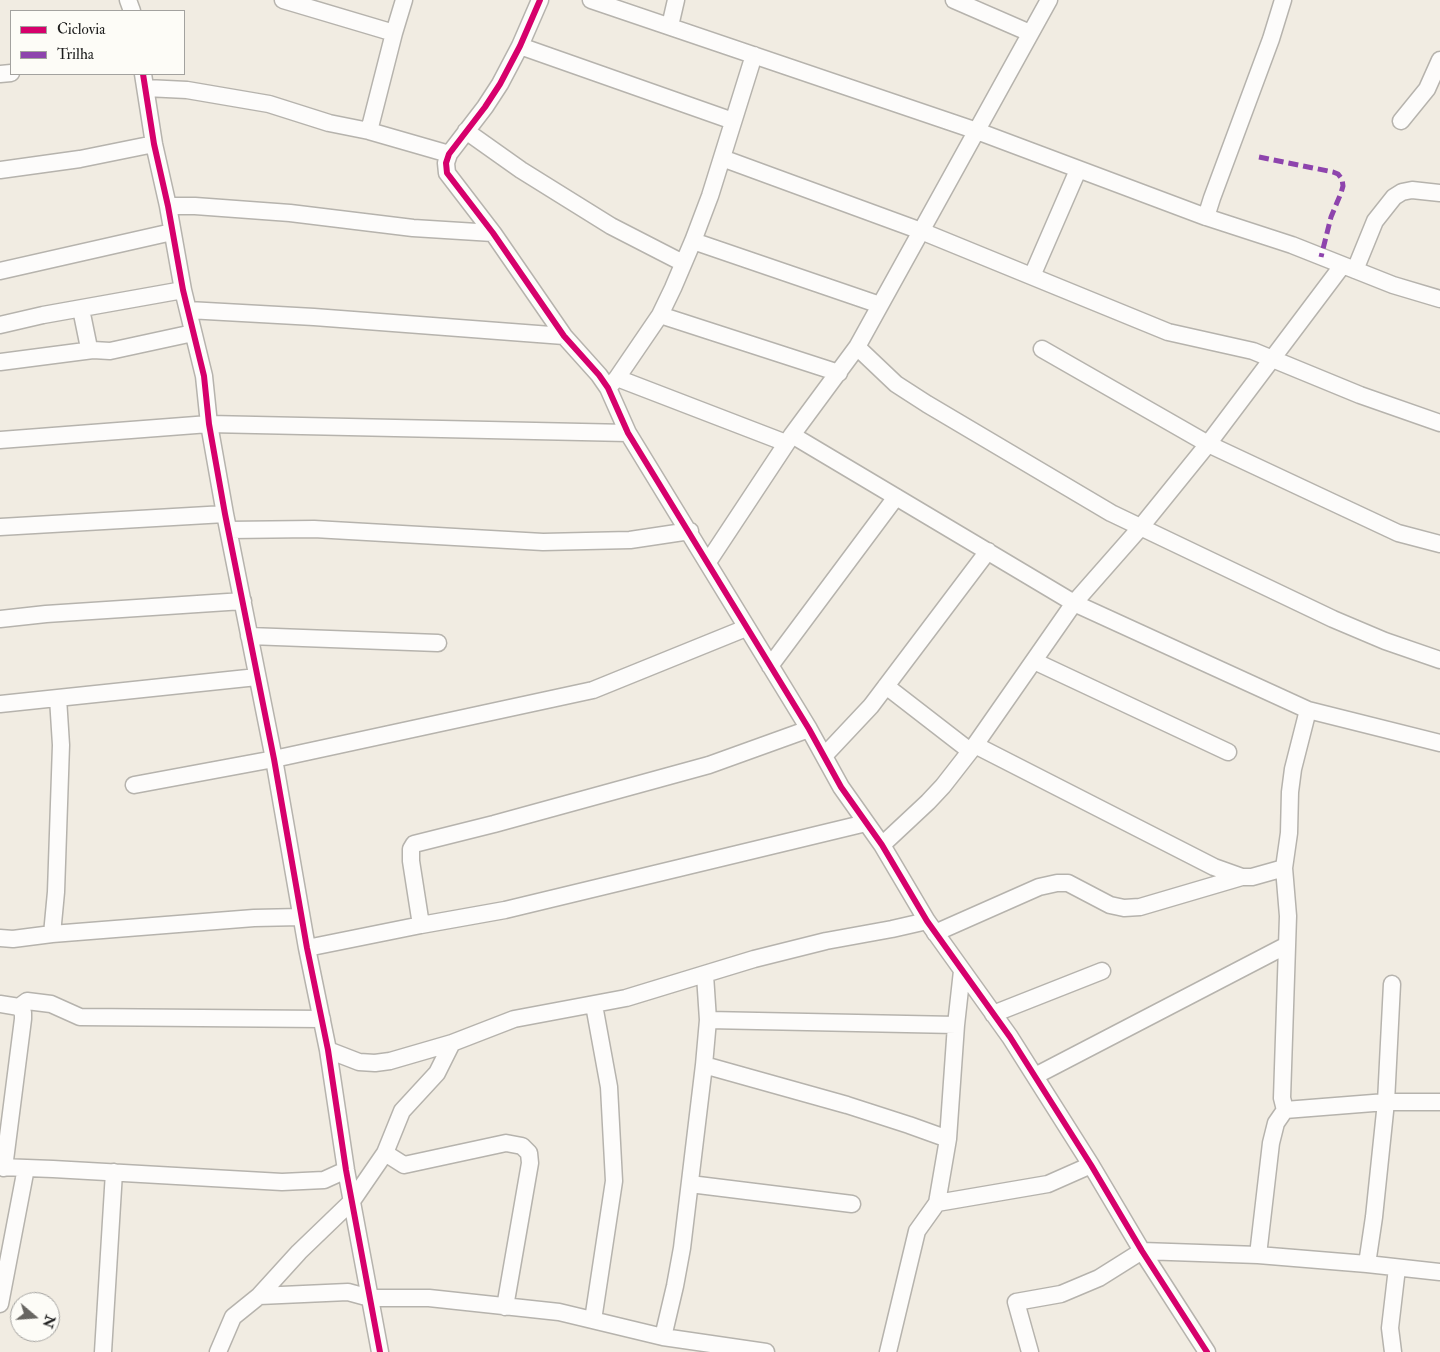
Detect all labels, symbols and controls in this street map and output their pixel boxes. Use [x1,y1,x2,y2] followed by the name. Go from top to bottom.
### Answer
[10,10,185,75] legend
[57,20,105,39] text: Ciclovia
[57,45,94,64] text: Trilha
[10,1292,60,1342] north arrow
[39,1313,59,1330] text: N

